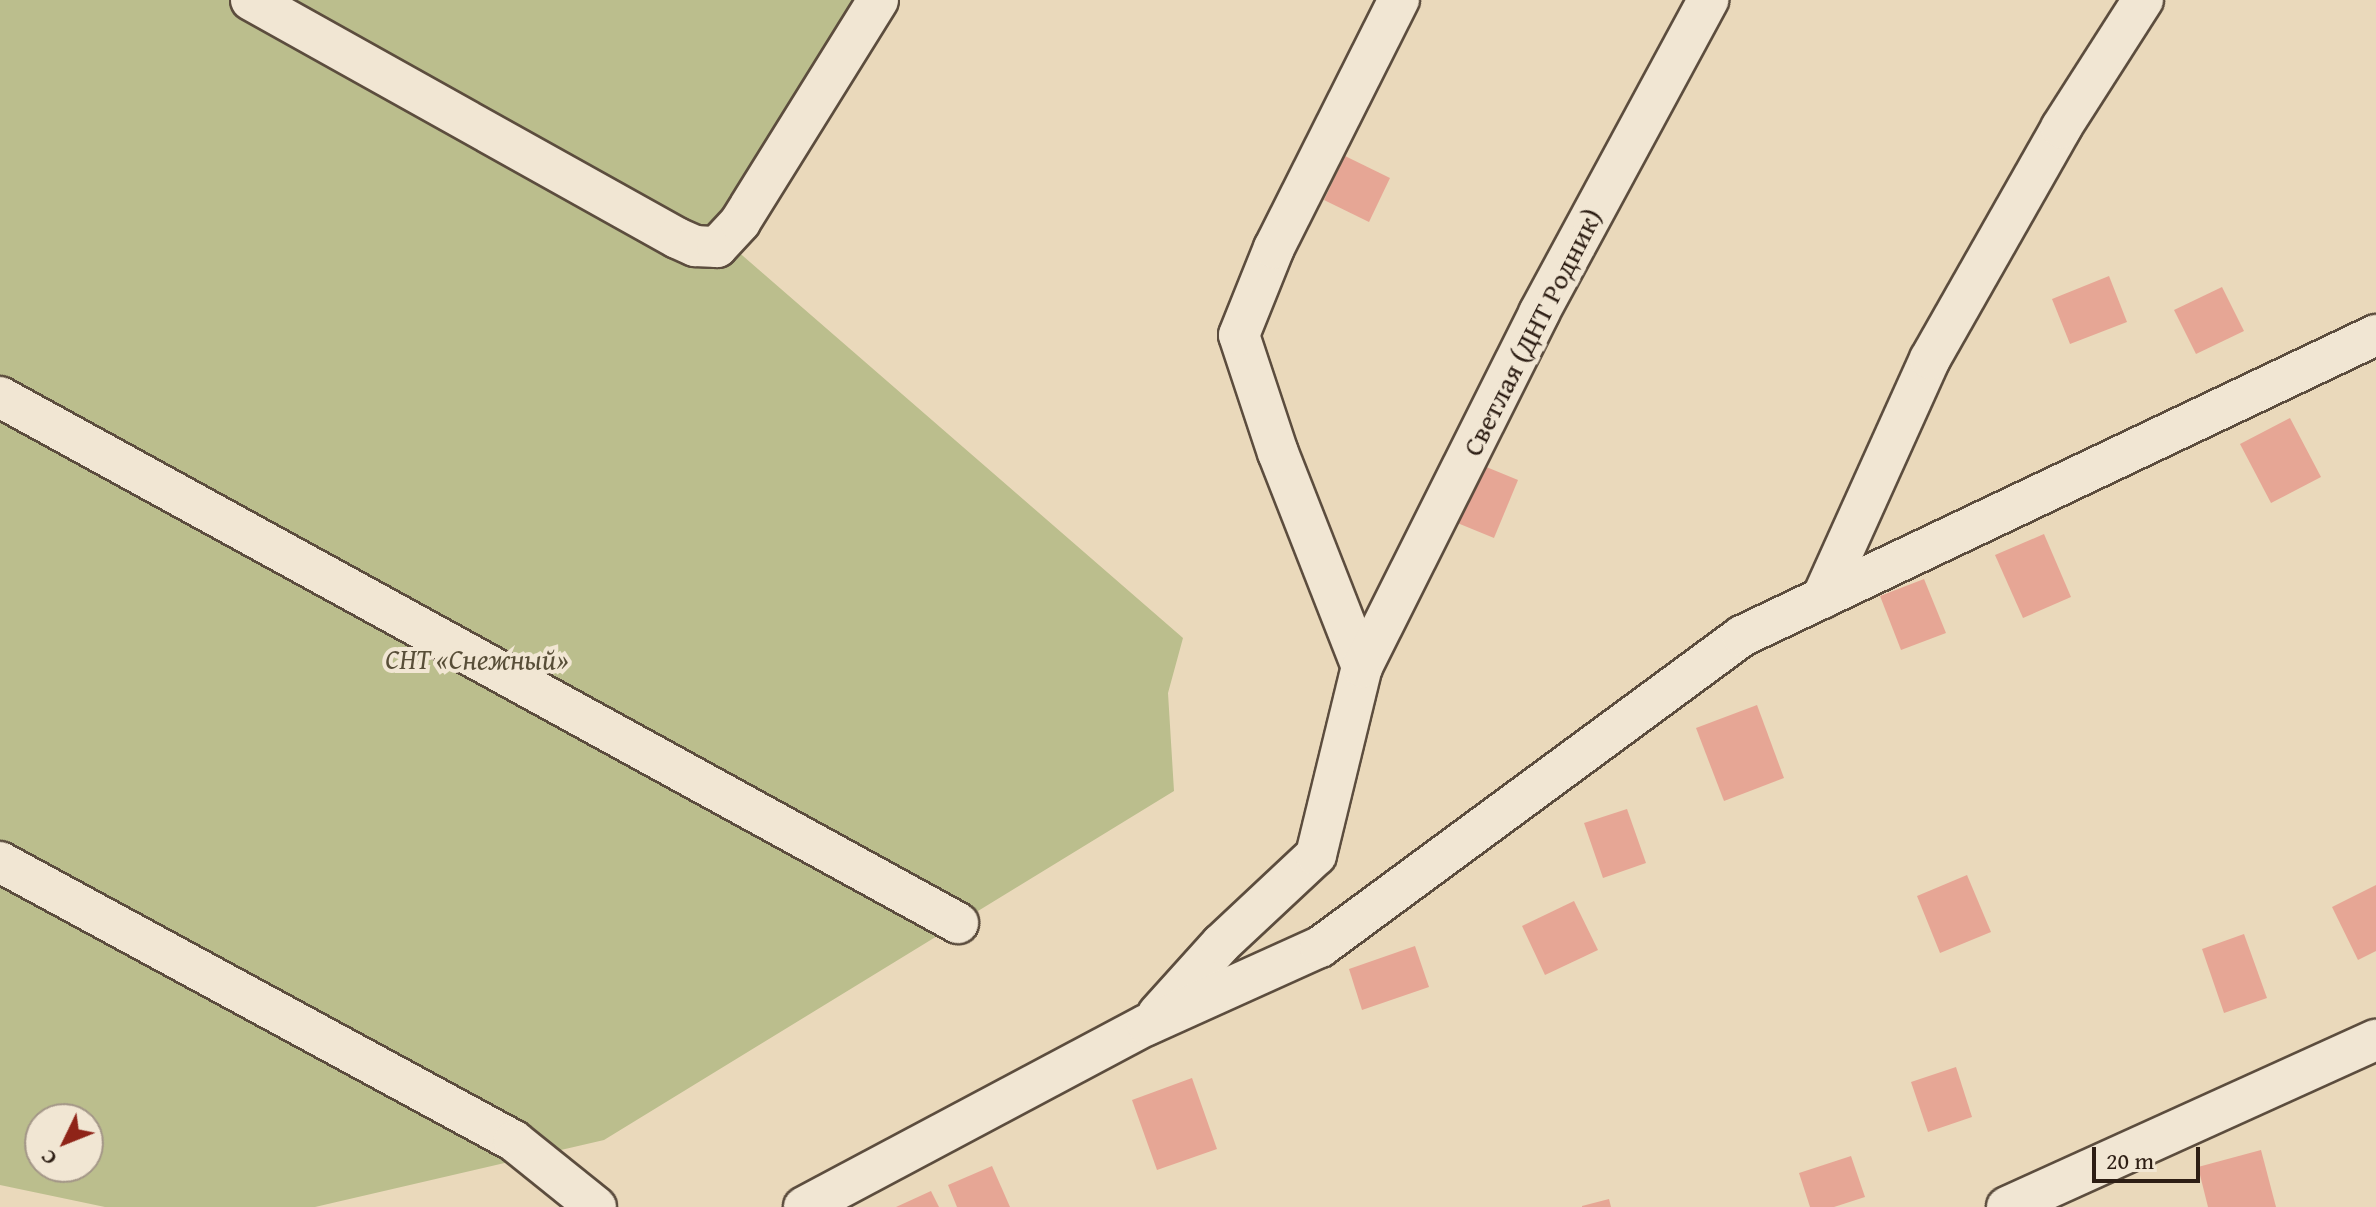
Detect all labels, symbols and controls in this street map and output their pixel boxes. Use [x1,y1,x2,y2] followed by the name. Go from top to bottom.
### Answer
[1455,203,1609,461] street label: Светлая (ДНТ Родник)
[385,642,569,676] park label: СНТ «Снежный»
[24,1103,104,1183] north arrow
[2096,1131,2204,1181] scale bar
[32,1143,64,1173] text: С
[2106,1143,2154,1178] text: 20 m

